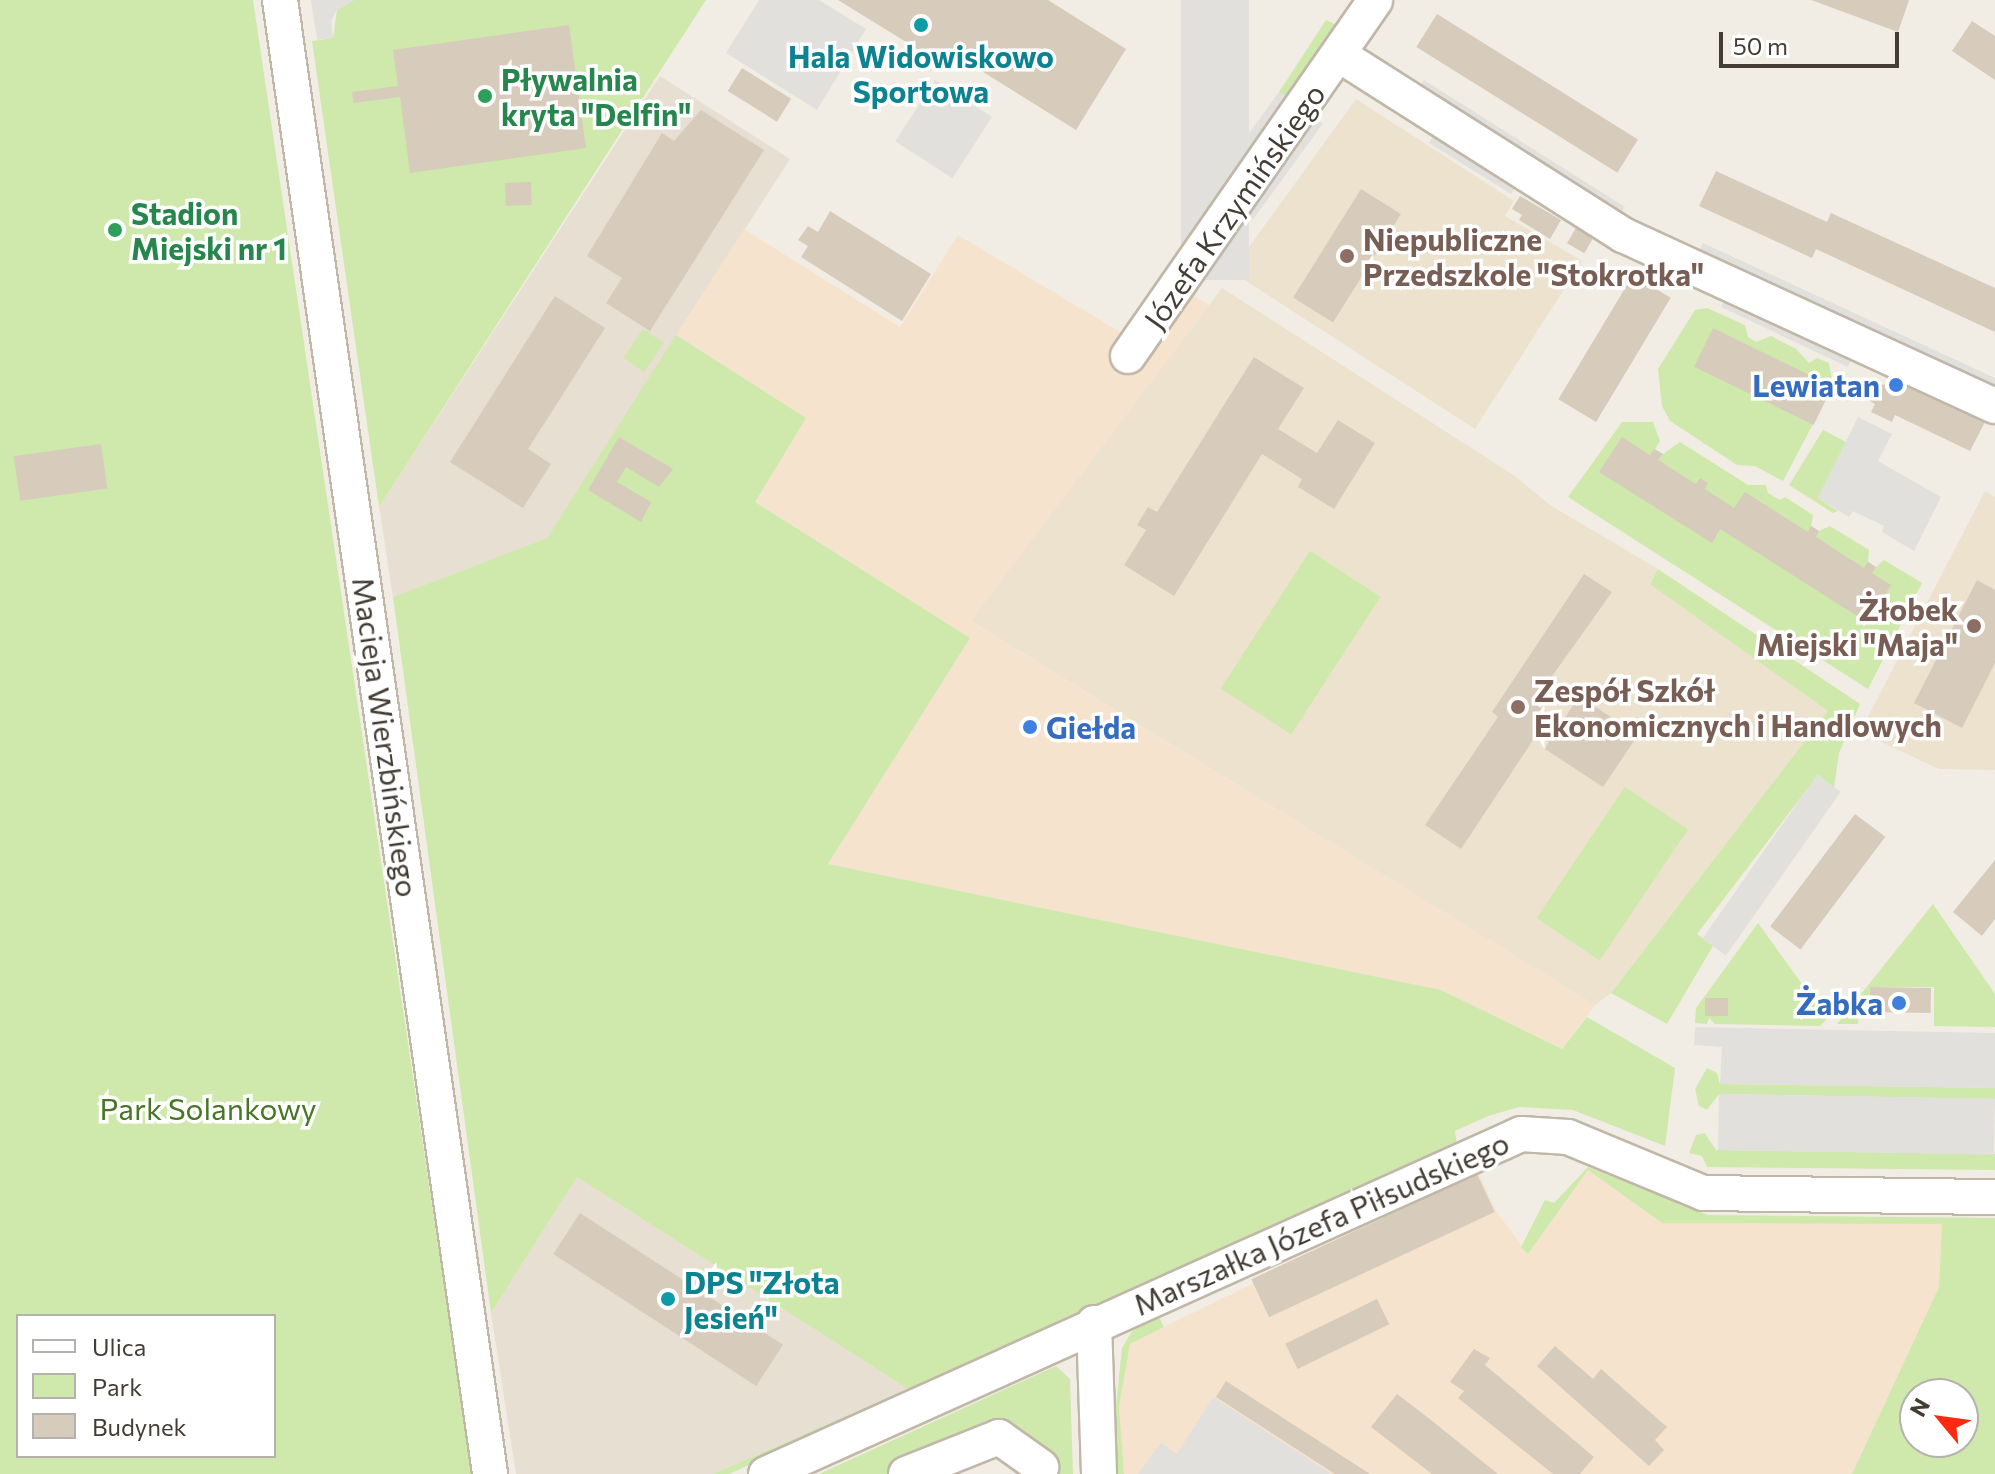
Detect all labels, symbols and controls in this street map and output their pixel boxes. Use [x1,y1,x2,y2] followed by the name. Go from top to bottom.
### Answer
[912,16,930,34] marker: Hala Widowiskowo Sportowa
[1723,16,1903,66] scale bar
[1733,31,1788,60] text: 50 m
[788,38,1054,108] place label: Hala Widowiskowo Sportowa
[501,61,691,132] place label: Pływalnia kryta "Delfin"
[1136,76,1332,336] street label: Józefa Krzymińskiego
[476,87,494,105] marker: Pływalnia kryta "Delfin"
[131,195,287,266] place label: Stadion Miejski nr 1
[106,221,124,239] marker: Stadion Miejski nr 1
[1363,221,1704,292] place label: Niepubliczne Przedszkole "Stokrotka"
[1338,247,1356,265] marker: Niepubliczne Przedszkole "Stokrotka"
[1752,367,1880,403] place label: Lewiatan
[1887,376,1905,394] marker: Lewiatan
[346,575,426,899] street label: Macieja Wierzbińskiego
[1757,591,1958,662] place label: Żłobek Miejski "Maja"
[1965,617,1983,635] marker: Żłobek Miejski "Maja"
[1534,672,1942,742] place label: Zespół Szkół Ekonomicznych i Handlowych
[1509,698,1527,716] marker: Zespół Szkół Ekonomicznych i Handlowych
[1046,709,1136,745] place label: Giełda
[1021,718,1039,736] marker: Giełda
[1796,985,1883,1021] place label: Żabka
[1890,994,1908,1012] marker: Żabka
[99,1090,317,1126] park label: Park Solankowy
[1128,1124,1514,1322] street label: Marszałka Józefa Piłsudskiego
[684,1264,839,1334] place label: DPS "Złota Jesień"
[659,1290,677,1308] marker: DPS "Złota Jesień"
[16,1314,276,1458] legend
[92,1332,146,1361] text: Ulica
[92,1372,142,1401] text: Park
[1899,1378,1979,1458] north arrow
[1904,1393,1935,1421] text: N
[92,1412,187,1441] text: Budynek

